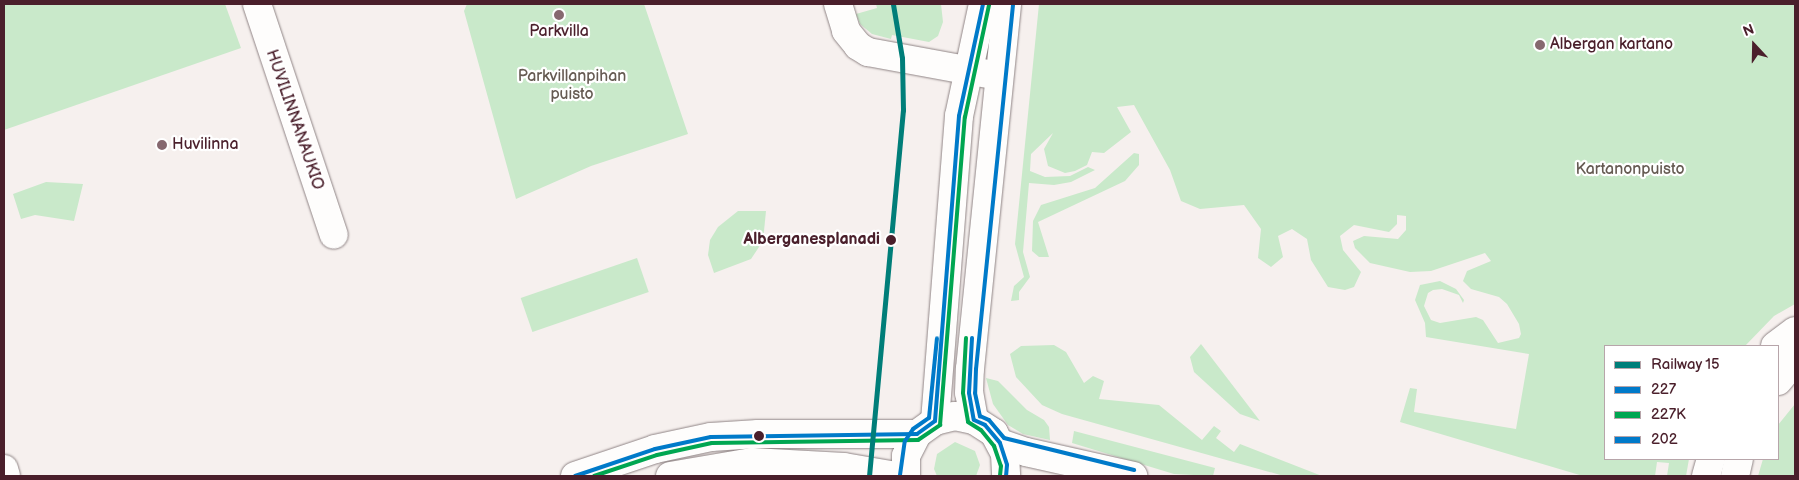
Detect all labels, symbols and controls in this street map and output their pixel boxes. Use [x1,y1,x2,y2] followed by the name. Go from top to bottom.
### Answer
[553,9,565,21] marker: Parkvilla
[1729,20,1779,70] north arrow
[1740,21,1756,40] text: N
[529,22,589,42] place label: Parkvilla
[1550,35,1673,55] place label: Albergan kartano
[1534,39,1546,51] marker: Albergan kartano
[261,47,327,193] street label: HUVILINNANAUKIO
[518,67,626,105] park label: Parkvillanpihan puisto
[172,135,238,155] place label: Huvilinna
[156,139,168,151] marker: Huvilinna
[1576,160,1684,180] park label: Kartanonpuisto
[744,230,880,250] place label: Alberganesplanadi
[884,233,898,247] marker: Alberganesplanadi
[1604,345,1779,460] legend
[1651,355,1720,374] text: Railway 15
[1651,380,1676,399] text: 227
[1651,405,1686,424] text: 227K
[1651,430,1678,449] text: 202
[754,431,764,441] unlabelled marker

